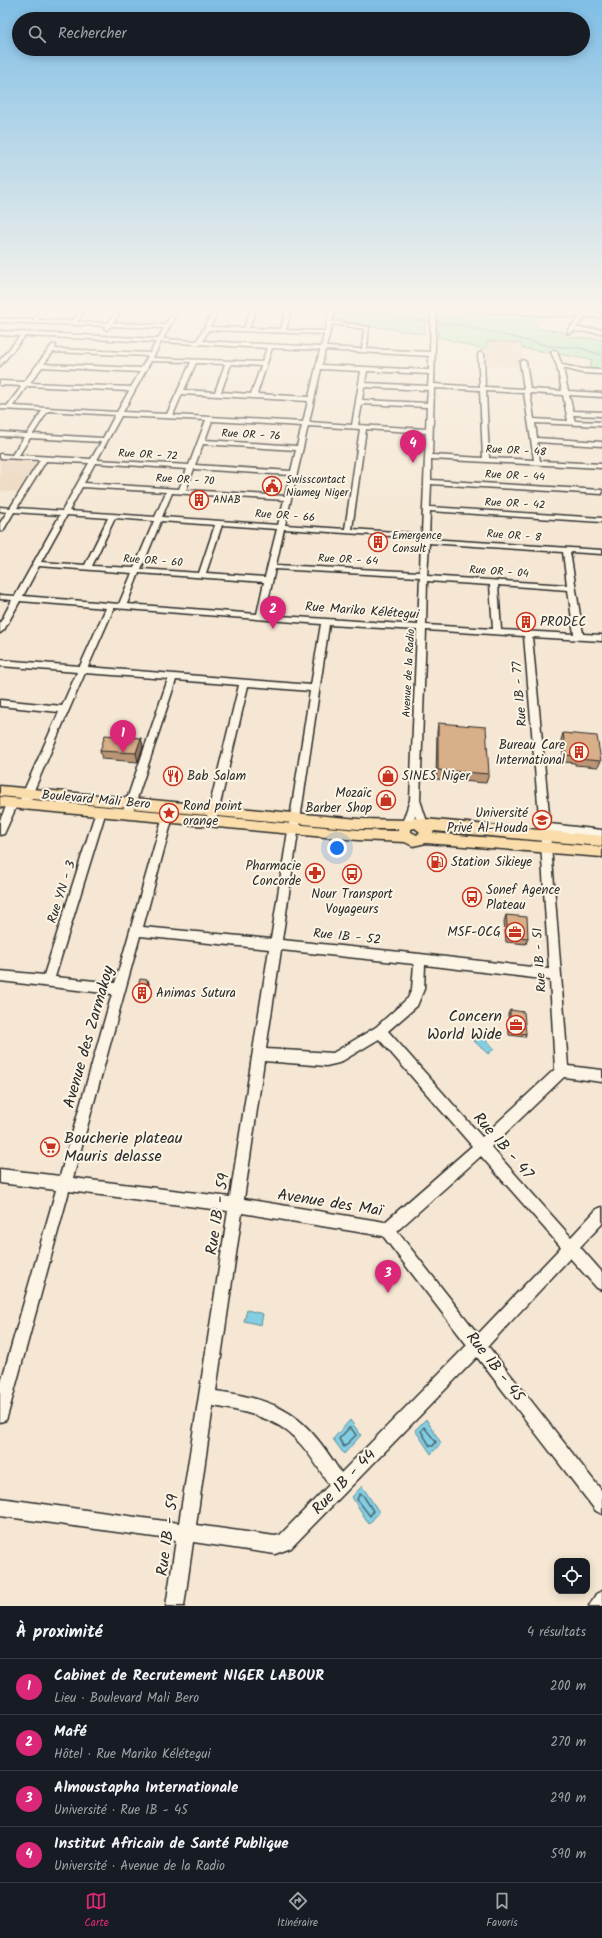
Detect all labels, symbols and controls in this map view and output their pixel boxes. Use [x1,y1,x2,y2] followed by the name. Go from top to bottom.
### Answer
[12,12,590,56] search box
[58,22,126,46] text: Rechercher
[26,23,48,45] icon: search
[221,424,281,446] street label: Rue OR - 76
[400,430,426,463] pin: 4
[485,440,547,462] street label: Rue OR - 48
[118,444,178,466] street label: Rue OR - 72
[484,465,546,487] street label: Rue OR - 44
[155,469,215,491] street label: Rue OR - 70
[286,471,350,502] place label: Swisscontact Niamey Niger
[261,475,283,497] public building icon: Swisscontact Niamey Niger
[188,489,210,511] building icon: ANAB
[213,491,241,509] place label: ANAB
[484,493,546,515] street label: Rue OR - 42
[254,505,316,527] street label: Rue OR - 66
[486,525,542,547] street label: Rue OR - 8
[392,527,442,558] place label: Emergence Consult
[367,531,389,553] building icon: Emergence Consult
[317,549,379,571] street label: Rue OR - 64
[123,550,184,572] street label: Rue OR - 60
[469,561,529,583] street label: Rue OR - 04
[260,596,286,629] pin: 2
[304,597,421,626] street label: Rue Mariko Kélétegui
[515,611,537,633] building icon: PRODEC
[540,612,587,633] place label: PRODEC
[398,628,420,718] street label: Avenue de la Radio
[507,659,533,728] street label: Rue IB - 77
[110,720,136,753] pin: 1
[496,735,565,771] place label: Bureau Care International
[568,741,590,763] building icon: Bureau Care International
[162,765,184,787] restaurant icon: Bab Salam
[377,765,399,787] shop icon: SINES Niger
[187,766,246,787] place label: Bab Salam
[402,766,470,787] place label: SINES Niger
[305,783,373,819] place label: Mozaïc Barber Shop
[41,785,151,815] street label: Boulevard Mali Bero
[375,789,397,811] shop icon: Mozaïc Barber Shop
[183,796,243,832] place label: Rond point orange
[158,802,180,824] place icon: Rond point orange
[447,803,529,839] place label: Université Privé Al-Houda
[531,809,553,831] school or university icon: Université Privé Al-Houda
[327,838,347,858] your location
[426,851,448,873] fuel station icon: Station Sikieye
[451,852,532,873] place label: Station Sikieye
[245,856,301,892] place label: Pharmacie Concorde
[42,858,82,926] street label: Rue YN - 3
[304,862,326,884] pharmacy icon: Pharmacie Concorde
[341,863,363,885] bus stop icon: Nour Transport Voyageurs
[486,880,560,916] place label: Sonef Agence Plateau
[311,884,394,920] place label: Nour Transport Voyageurs
[461,886,483,908] bus stop icon: Sonef Agence Plateau
[504,921,526,943] office icon: MSF-OCG
[447,922,501,943] place label: MSF-OCG
[312,923,382,951] street label: Rue IB - 52
[527,927,553,993] street label: Rue IB - 51
[57,962,121,1111] street label: Avenue des Zarmakoy
[131,982,153,1004] building icon: Animas Sutura
[156,983,236,1004] place label: Animas Sutura
[427,1004,502,1047] place label: Concern World Wide
[505,1014,527,1036] office icon: Concern World Wide
[467,1107,540,1186] street label: Rue IB - 47
[64,1126,183,1169] place label: Boucherie plateau Mauris delasse
[39,1136,61,1158] supermarket icon: Boucherie plateau Mauris delasse
[199,1171,237,1257] street label: Rue IB - 59
[276,1182,386,1224] street label: Avenue des Maï
[375,1260,401,1293] pin: 3
[459,1326,531,1409] street label: Rue IB - 45
[306,1443,382,1521] street label: Rue IB - 44
[150,1492,186,1578] street label: Rue IB - 59
[554,1558,590,1594] map controls
[554,1558,590,1594] button: locate
[16,1619,103,1646] text: À proximité
[527,1622,586,1643] text: 4 résultats
[54,1664,324,1688] text: Cabinet de Recrutement NIGER LABOUR
[27,1676,31,1697] text: 1
[550,1676,586,1697] text: 200 m
[54,1688,199,1709] text: Lieu · Boulevard Mali Bero
[54,1720,86,1744] text: Mafé
[25,1732,33,1753] text: 2
[550,1732,586,1753] text: 270 m
[54,1744,211,1765] text: Hôtel · Rue Mariko Kélétegui
[54,1776,238,1800] text: Almoustapha Internationale
[25,1788,33,1809] text: 3
[550,1788,586,1809] text: 290 m
[54,1800,188,1821] text: Université · Rue IB - 45
[54,1832,289,1856] text: Institut Africain de Santé Publique
[25,1844,33,1865] text: 4
[551,1844,586,1865] text: 590 m
[54,1856,225,1877] text: Université · Avenue de la Radio
[84,1890,109,1932] tab: Carte
[277,1890,318,1932] tab: Itinéraire
[486,1890,518,1932] tab: Favoris

